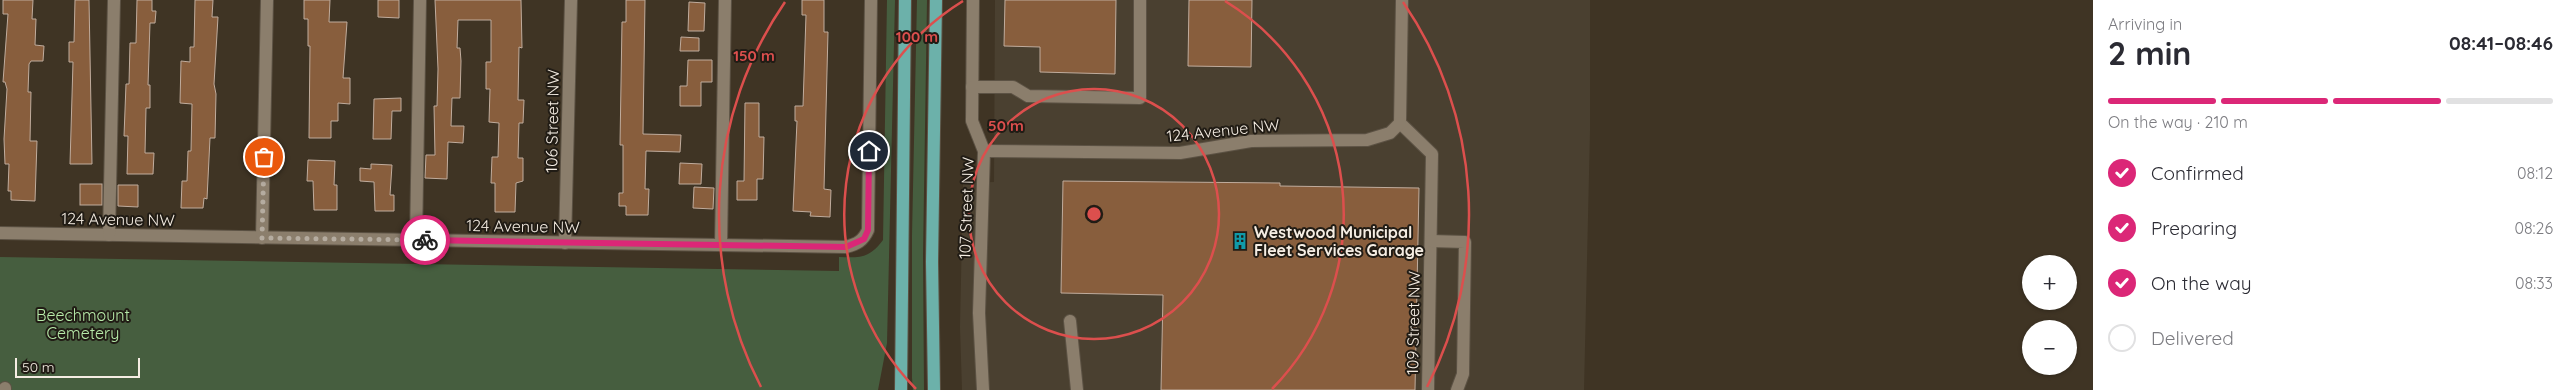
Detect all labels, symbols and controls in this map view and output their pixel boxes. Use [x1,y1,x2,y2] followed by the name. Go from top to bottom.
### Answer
[2108,14,2182,34] text: Arriving in
[896,27,938,46] text: 100 m
[2449,31,2553,55] text: 08:41–08:46
[2108,33,2191,73] text: 2 min
[733,46,775,65] text: 150 m
[541,69,563,173] street label: 106 Street NW
[2108,112,2248,132] text: On the way · 210 m
[1165,114,1281,146] street label: 124 Avenue NW
[988,116,1024,135] text: 50 m
[848,130,890,172] pin
[243,136,285,178] pin
[855,137,883,165] icon: home
[250,143,278,171] icon: bag
[954,157,978,259] street label: 107 Street NW
[2108,159,2136,187] icon: check
[2151,161,2244,185] text: Confirmed
[2517,163,2553,183] text: 08:12
[1085,205,1103,223] centre of rings
[61,208,175,230] street label: 124 Avenue NW
[2108,214,2136,242] icon: check
[400,215,450,265] courier
[466,215,580,237] street label: 124 Avenue NW
[2151,216,2237,240] text: Preparing
[2514,218,2553,238] text: 08:26
[1254,222,1424,260] place label: Westwood Municipal Fleet Services Garage
[411,226,439,254] icon: bike
[1230,231,1250,251] building icon: Westwood Municipal Fleet Services Garage
[2022,255,2077,375] map controls
[2022,255,2077,310] button: +
[2108,269,2136,297] icon: check
[1402,271,1424,375] street label: 109 Street NW
[2151,271,2252,295] text: On the way
[2515,273,2553,293] text: 08:33
[36,305,130,343] park label: Beechmount Cemetery
[2022,320,2077,375] button: −
[2151,326,2234,350] text: Delivered
[15,355,140,378] scale bar
[22,358,55,376] text: 50 m

